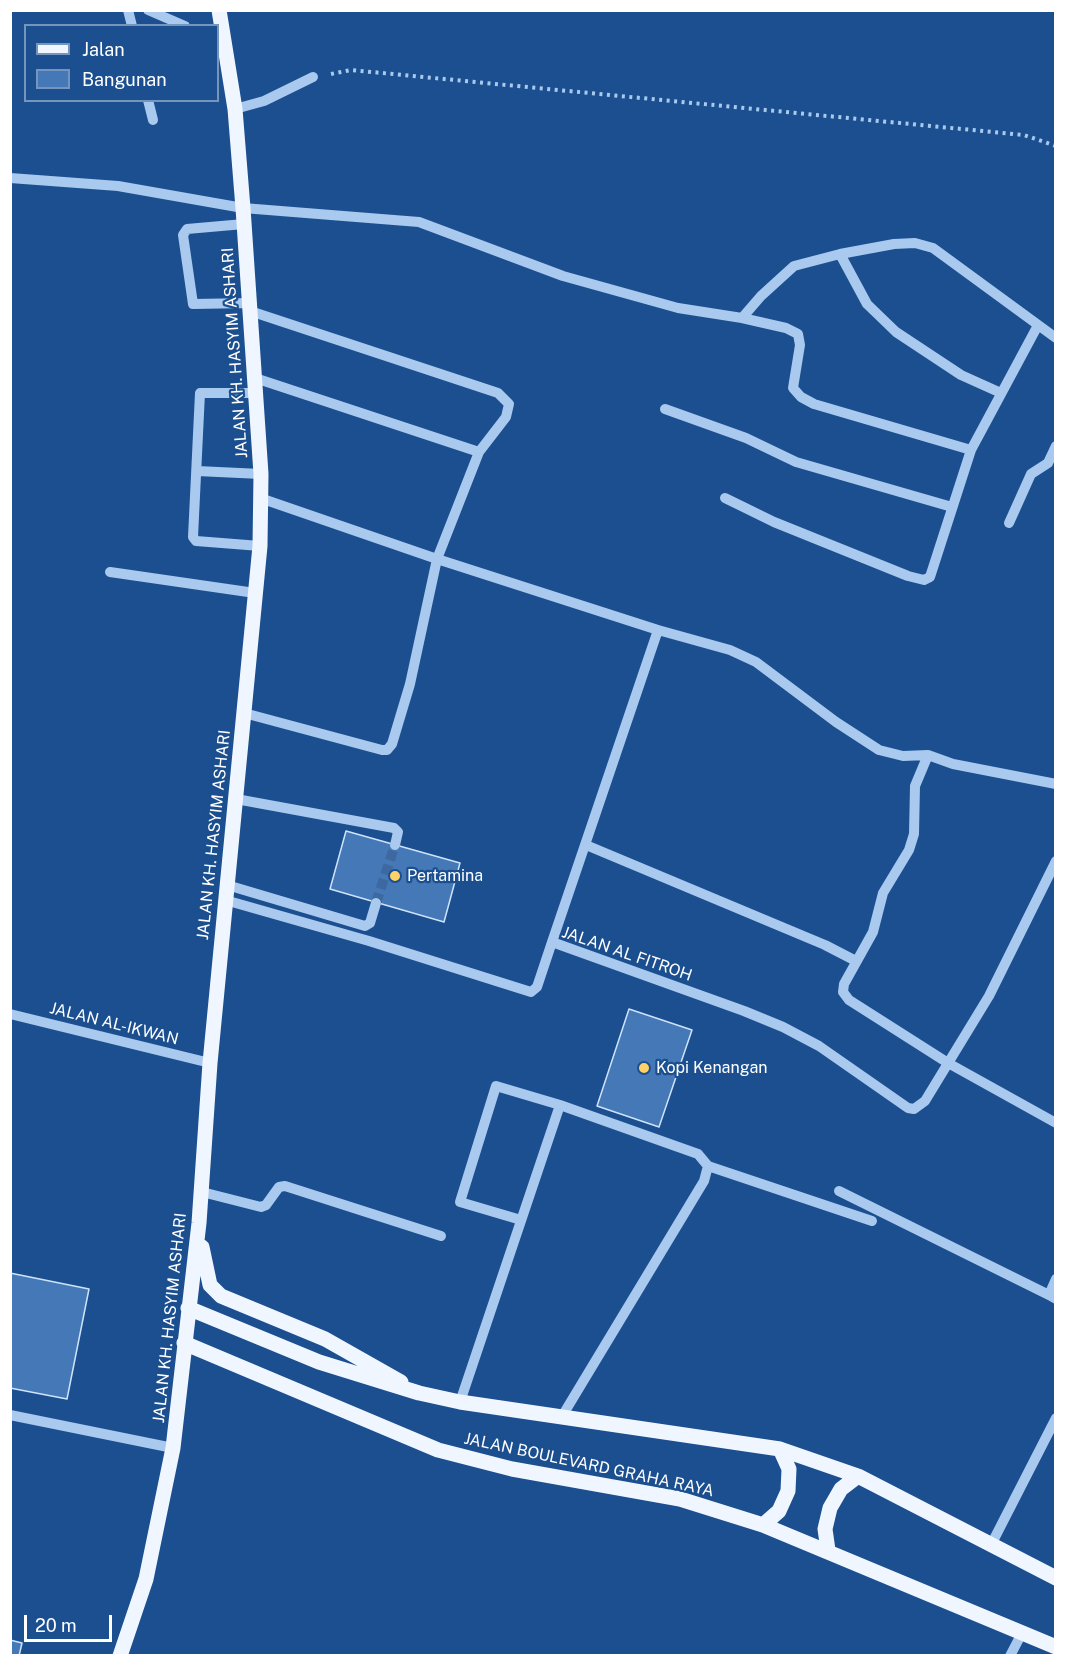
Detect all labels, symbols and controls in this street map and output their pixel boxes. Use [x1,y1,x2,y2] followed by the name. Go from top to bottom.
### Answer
[24,24,219,102] legend
[82,39,125,60] text: Jalan
[82,69,167,90] text: Bangunan
[218,247,252,459] street label: JALAN KH. HASYIM ASHARI
[193,729,235,941] street label: JALAN KH. HASYIM ASHARI
[407,866,483,886] place label: Pertamina
[388,869,402,883] marker: Pertamina
[559,923,695,985] street label: JALAN AL FITROH
[48,999,180,1049] street label: JALAN AL-IKWAN
[656,1058,767,1078] place label: Kopi Kenangan
[637,1061,651,1075] marker: Kopi Kenangan
[149,1212,191,1424] street label: JALAN KH. HASYIM ASHARI
[462,1429,716,1501] street label: JALAN BOULEVARD GRAHA RAYA
[27,1603,116,1641] scale bar
[35,1615,77,1636] text: 20 m

